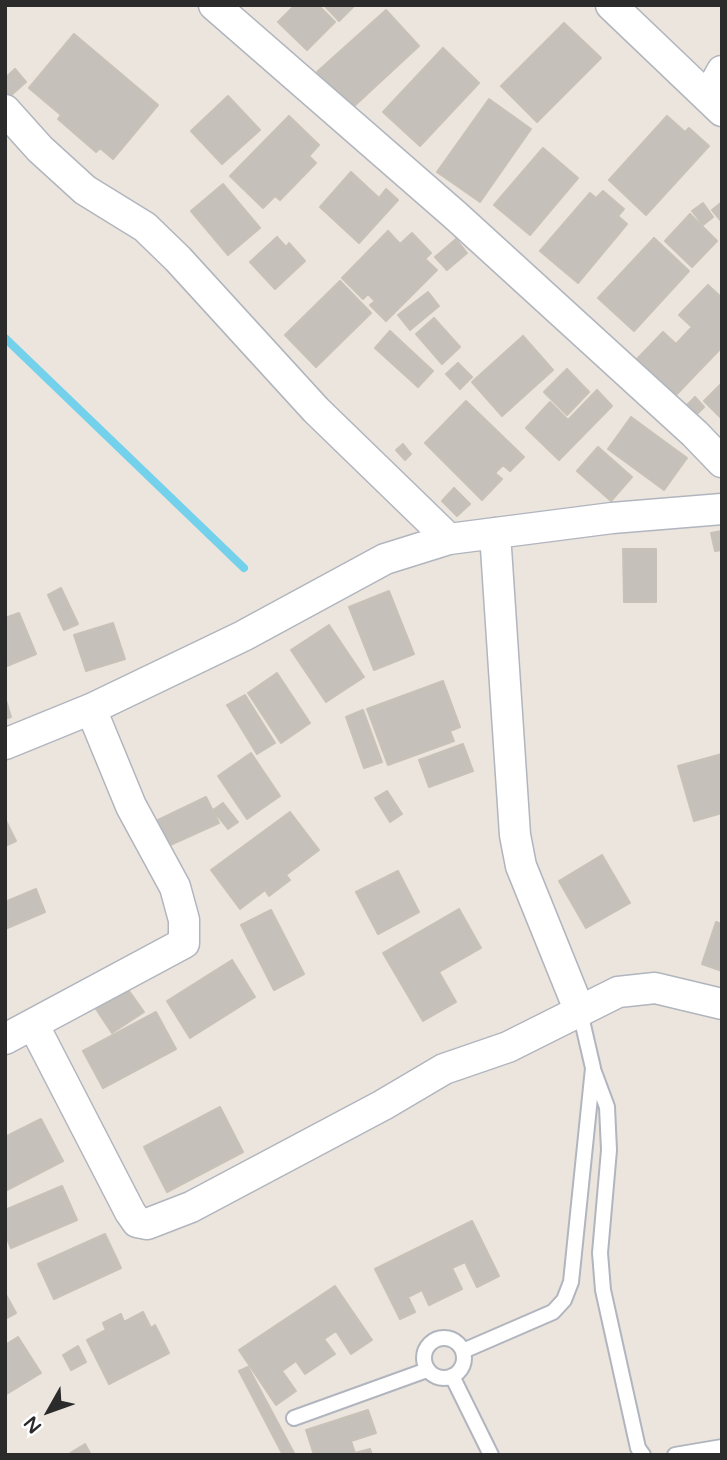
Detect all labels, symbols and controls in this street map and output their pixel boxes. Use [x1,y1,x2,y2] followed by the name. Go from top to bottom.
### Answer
[14,1376,84,1446] north arrow
[20,1412,46,1437] text: N

